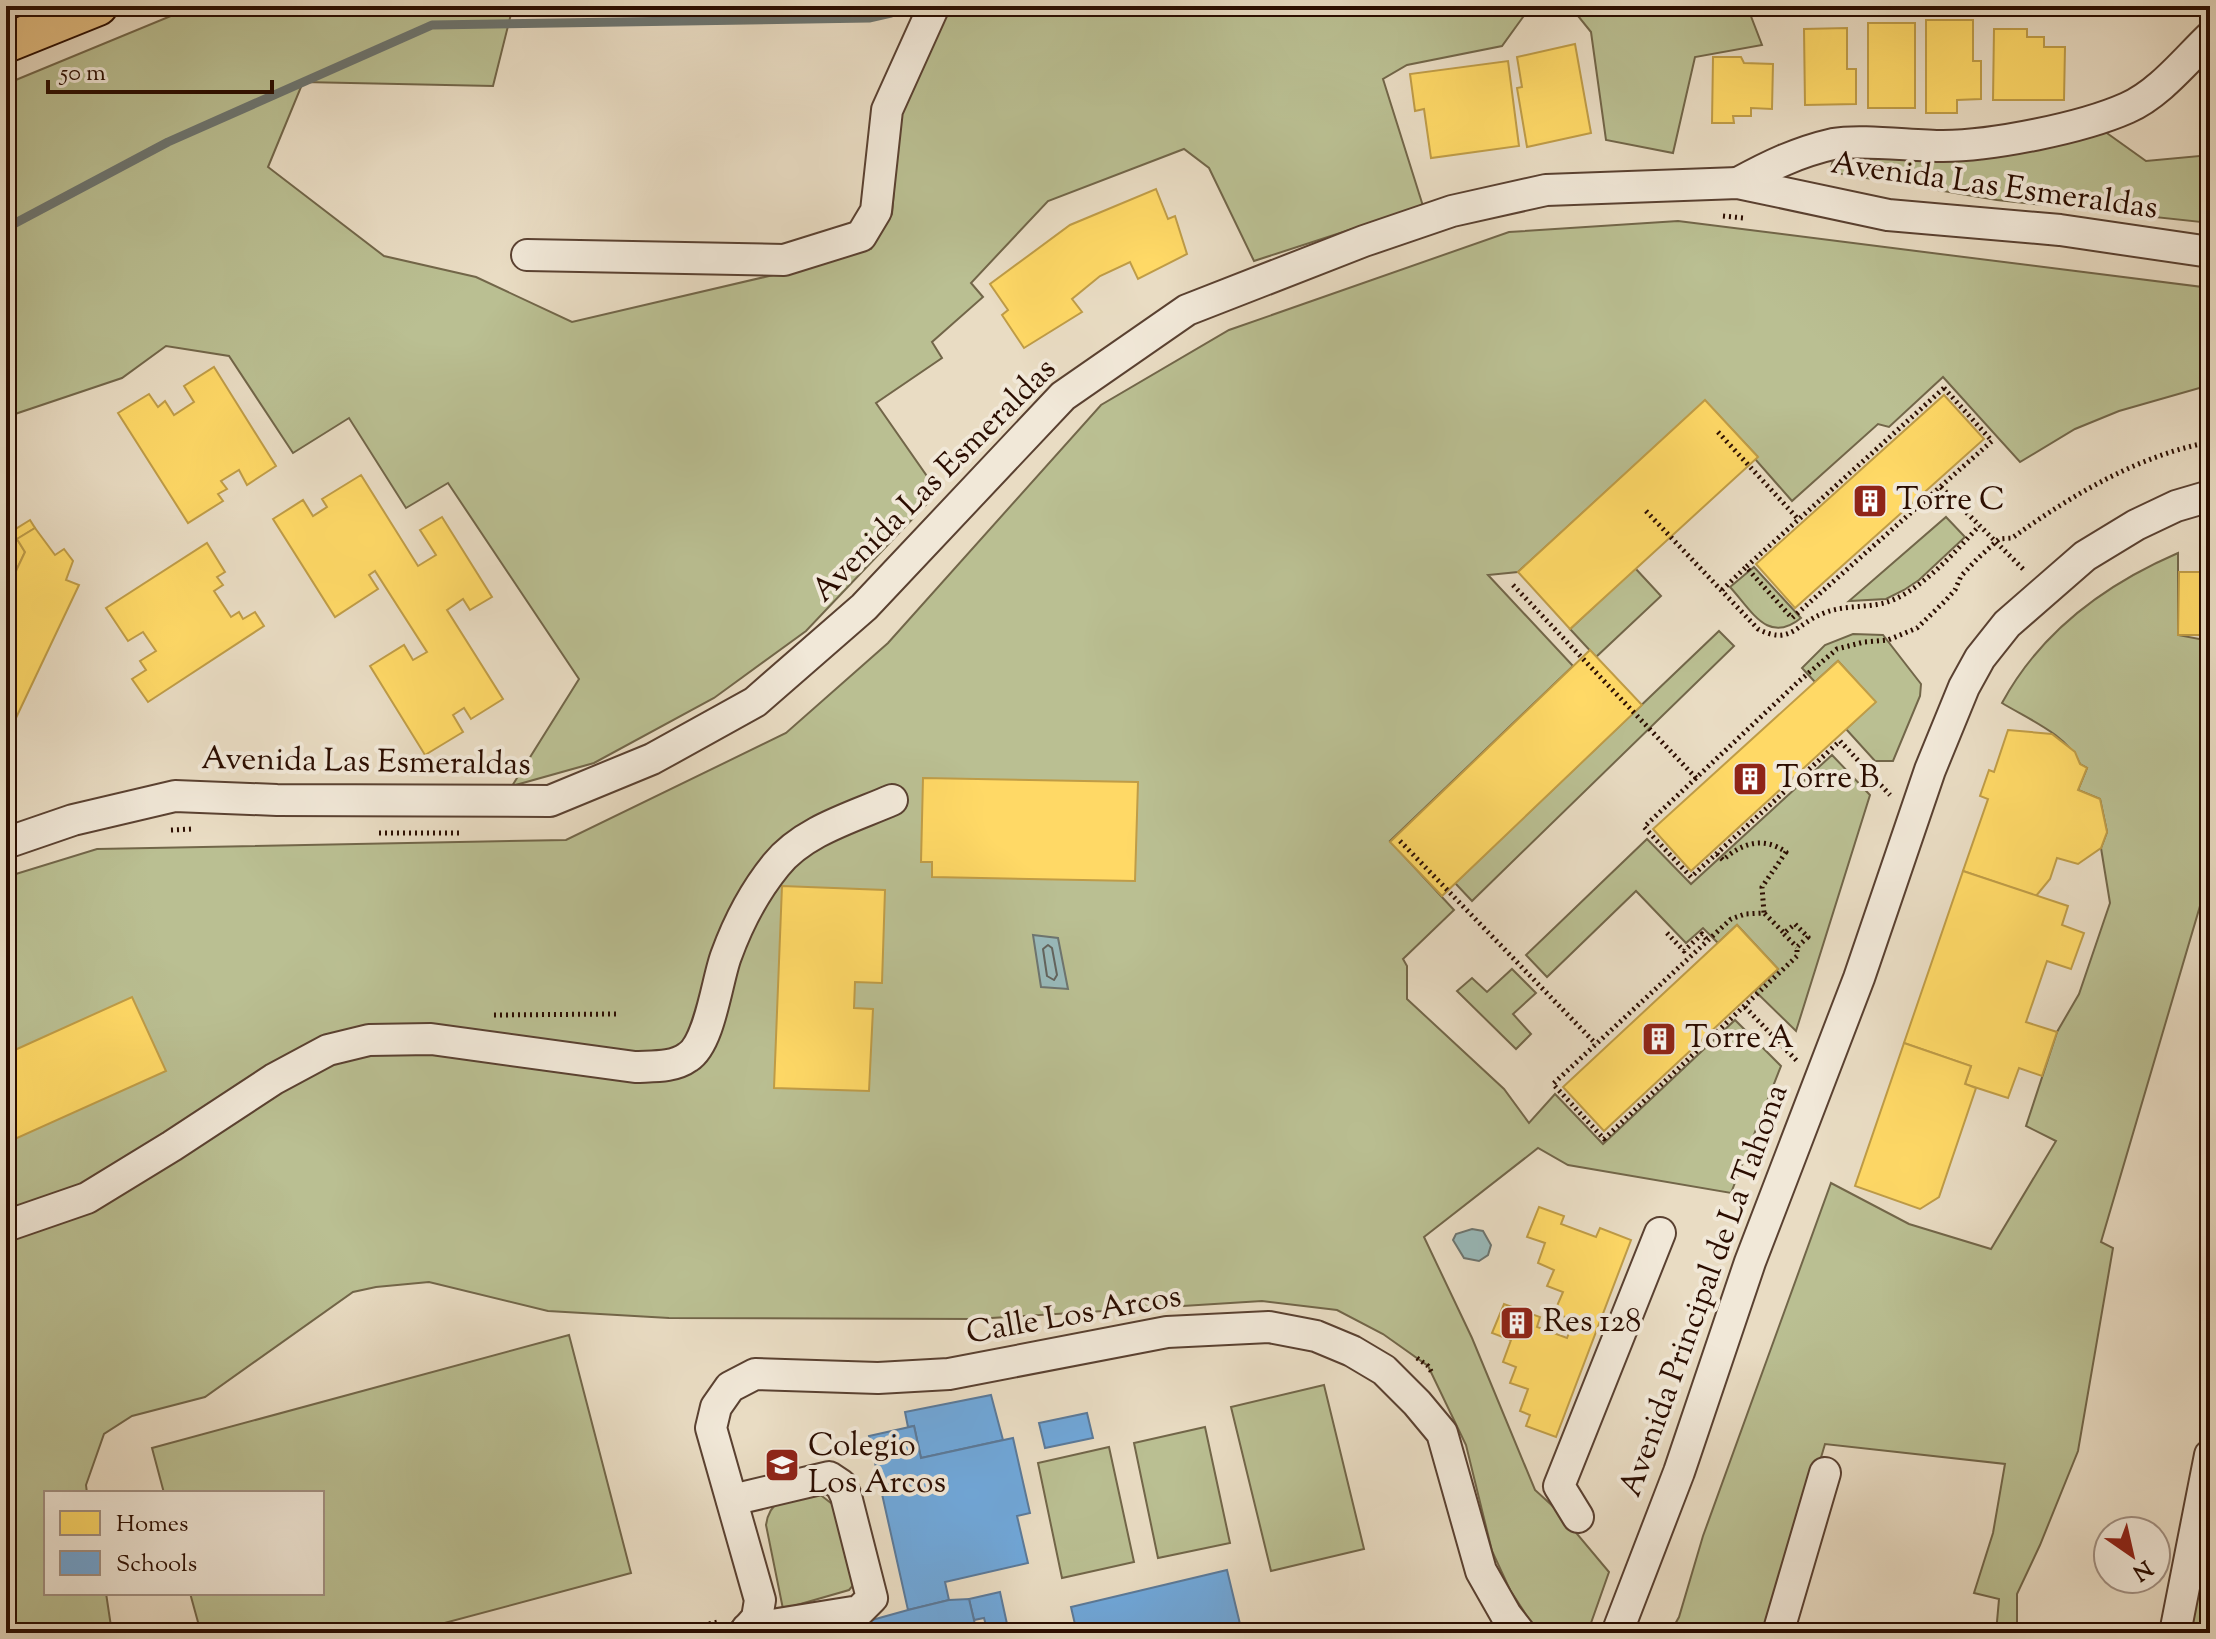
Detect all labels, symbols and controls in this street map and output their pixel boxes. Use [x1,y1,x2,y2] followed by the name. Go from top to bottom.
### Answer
[48,44,272,94] scale bar
[58,57,106,91] text: 50 m
[1828,141,2160,233] street label: Avenida Las Esmeraldas
[802,348,1068,614] street label: Avenida Las Esmeraldas
[1896,478,2005,524] place label: Torre C
[1851,482,1889,520] building icon: Torre C
[201,737,531,789] street label: Avenida Las Esmeraldas
[1776,756,1879,802] place label: Torre B
[1731,760,1769,798] building icon: Torre B
[1685,1016,1794,1062] place label: Torre A
[1640,1020,1678,1058] building icon: Torre A
[1609,1078,1801,1504] street label: Avenida Principal de La Tahona
[963,1274,1185,1358] street label: Calle Los Arcos
[1543,1300,1641,1346] place label: Res 128
[1498,1304,1536,1342] building icon: Res 128
[808,1424,946,1507] place label: Colegio Los Arcos
[763,1446,801,1484] school or university icon: Colegio Los Arcos
[44,1491,324,1595] legend
[116,1508,188,1542] text: Homes
[2092,1515,2172,1595] north arrow
[116,1548,197,1582] text: Schools
[2125,1551,2158,1588] text: N

